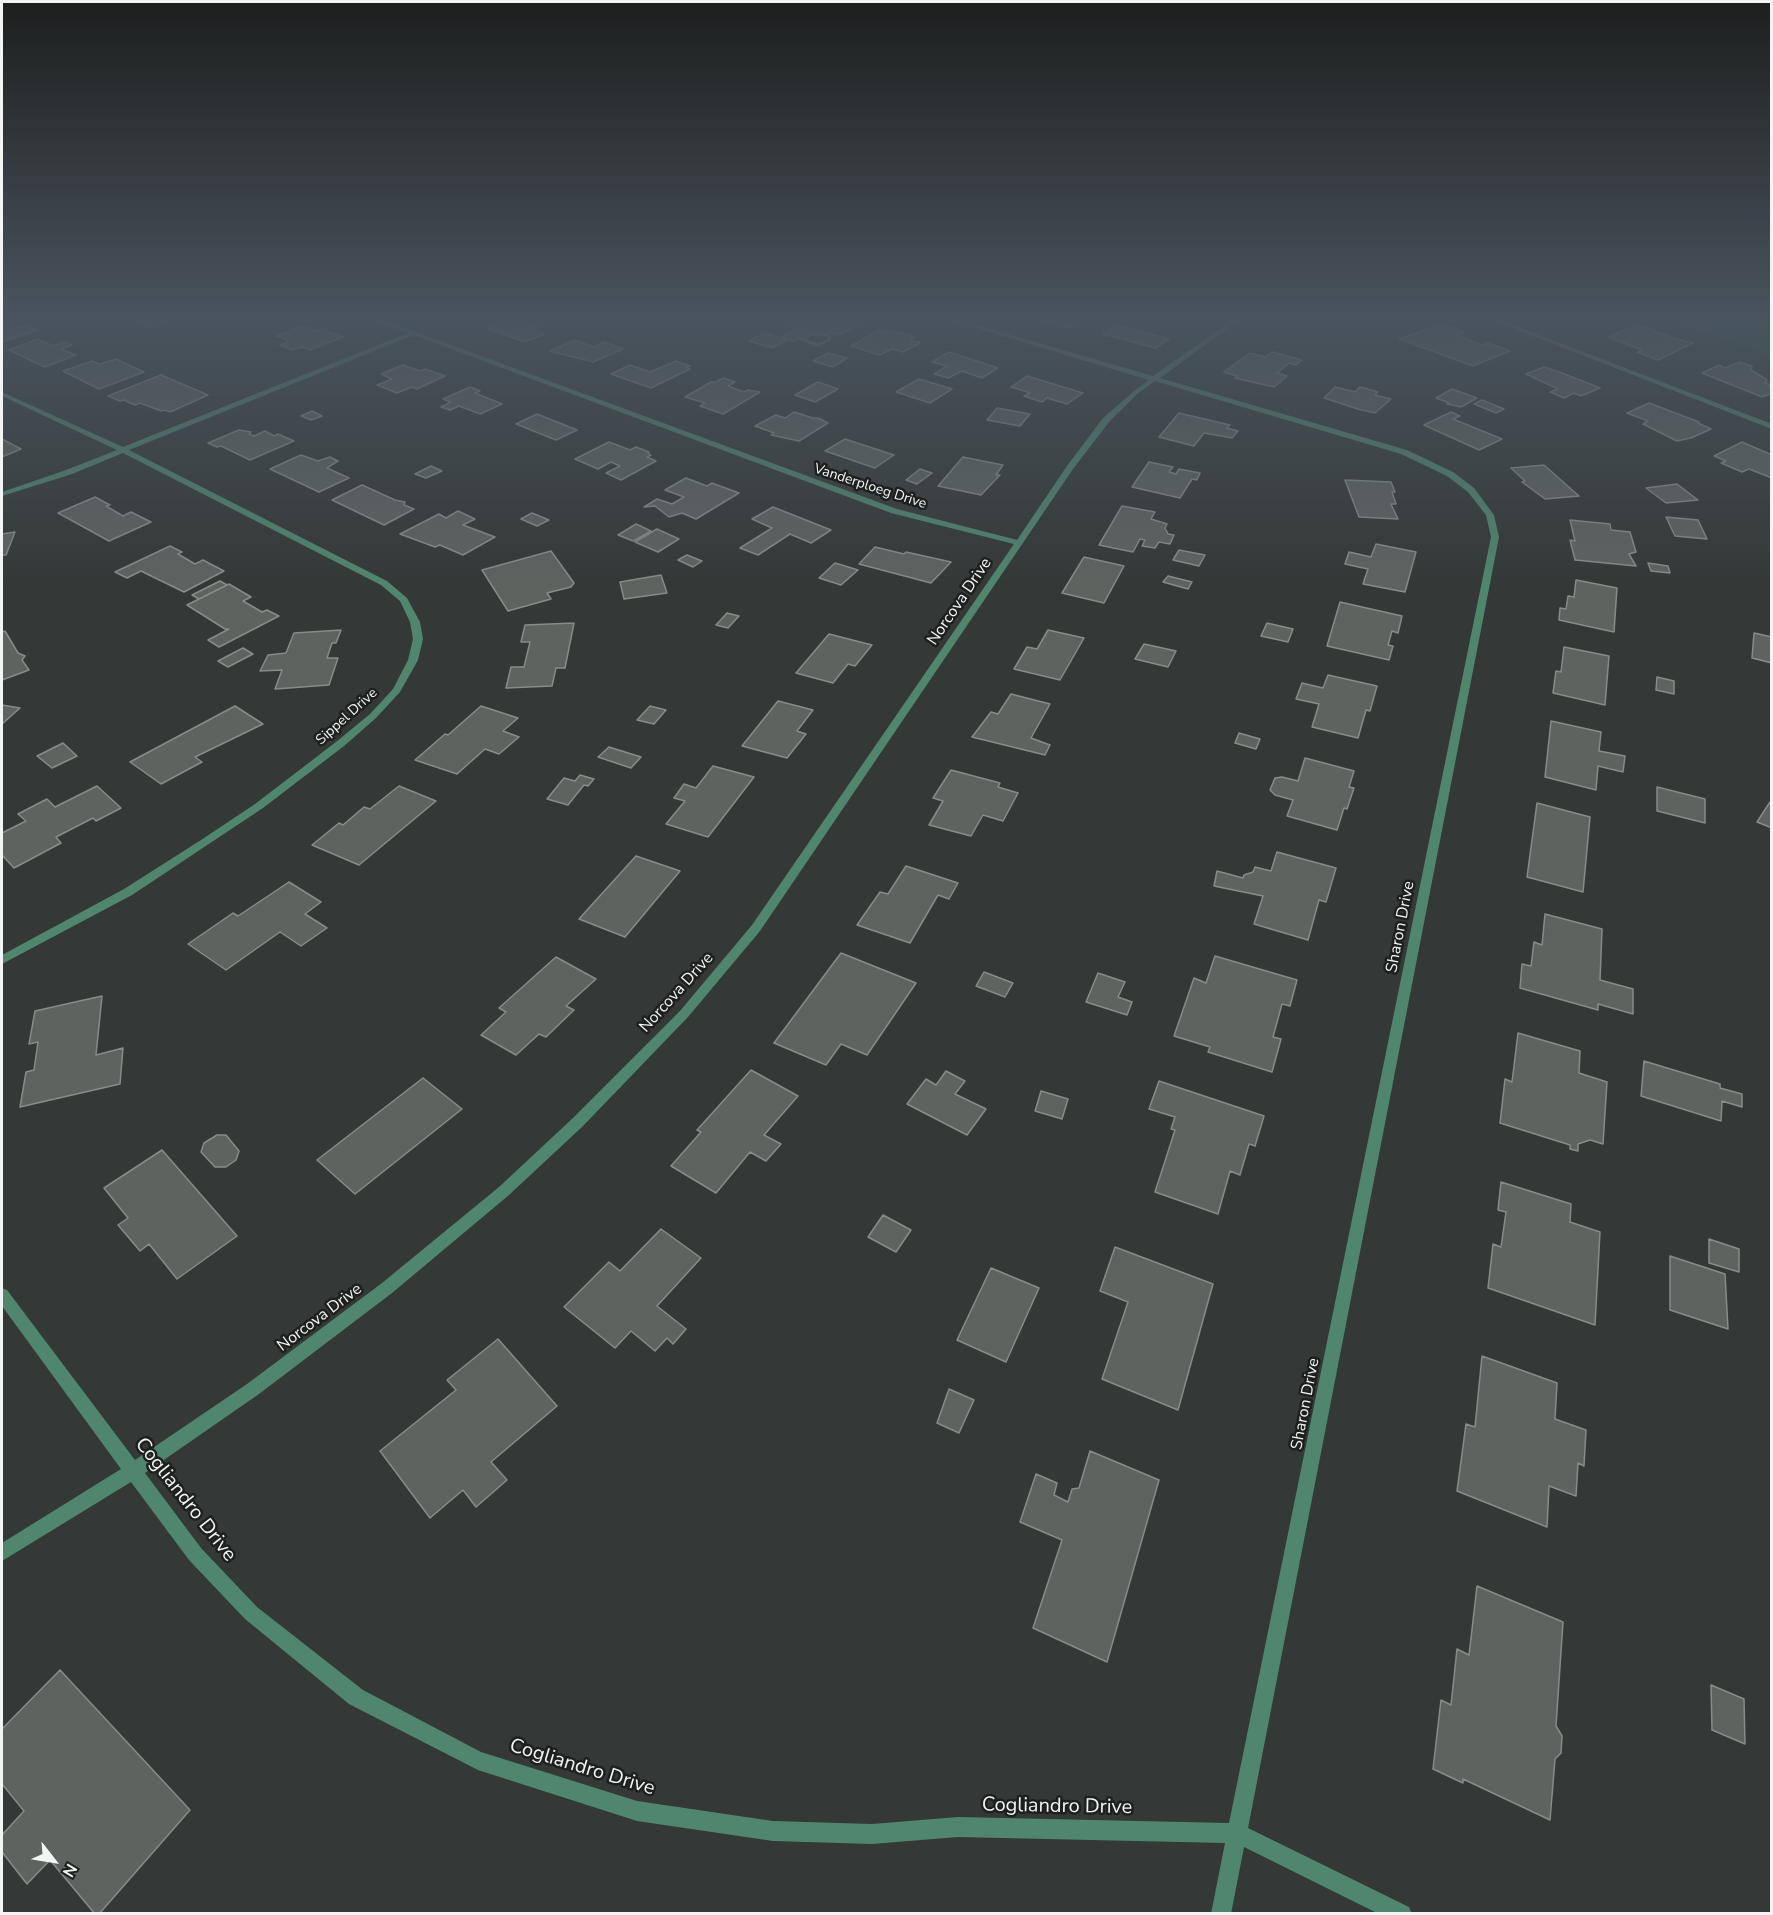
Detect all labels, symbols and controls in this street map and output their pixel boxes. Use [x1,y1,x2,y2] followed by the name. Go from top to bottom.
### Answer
[812,461,928,513] street label: Vanderploeg Drive
[924,555,996,649] street label: Norcova Drive
[313,685,381,749] street label: Sippel Drive
[1383,879,1419,975] street label: Sharon Drive
[636,949,718,1037] street label: Norcova Drive
[274,1280,366,1356] street label: Norcova Drive
[1288,1356,1324,1452] street label: Sharon Drive
[129,1433,241,1567] street label: Cogliandro Drive
[507,1735,657,1801] street label: Cogliandro Drive
[982,1794,1132,1820] street label: Cogliandro Drive
[24,1831,84,1891] north arrow
[57,1859,82,1881] text: N

